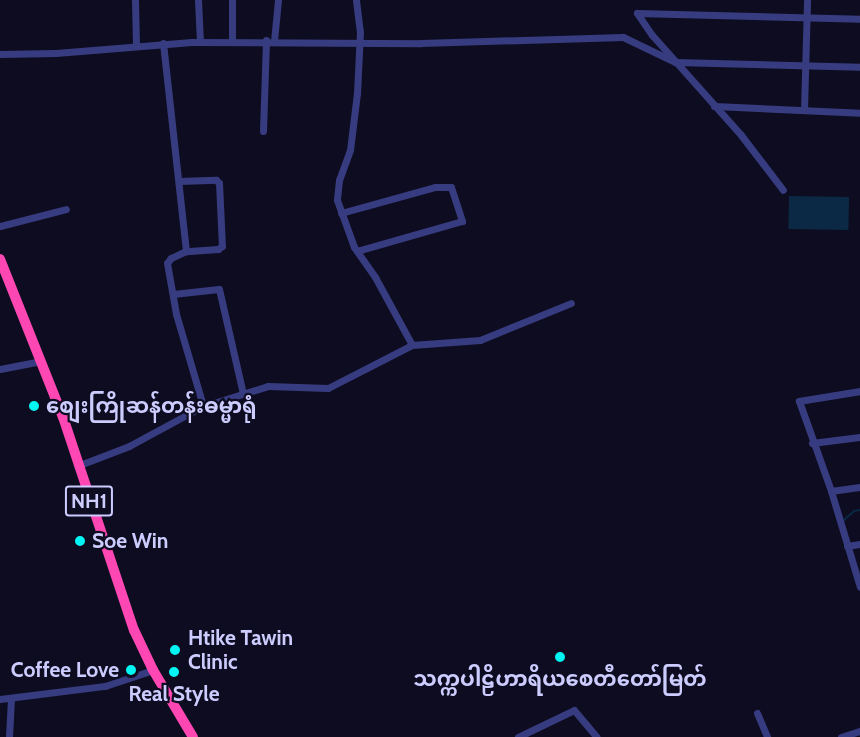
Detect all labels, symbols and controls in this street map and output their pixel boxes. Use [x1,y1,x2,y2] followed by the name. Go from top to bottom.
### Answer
[46,393,257,419] place label: စျေးကြိုဆန်တန်းဓမ္မာရုံ
[27,399,41,413] marker: စျေးကြိုဆန်တန်းဓမ္မာရုံ
[64,484,115,518] road number: NH1
[92,528,168,554] place label: Soe Win
[73,534,87,548] marker: Soe Win
[188,625,293,675] place label: Htike Tawin Clinic
[166,641,184,659] marker: Htike Tawin Clinic
[553,650,567,664] marker: သက္ကပါဠိဟာရိယစေတီတော်မြတ်
[11,657,119,683] place label: Coffee Love
[124,663,138,677] marker: Coffee Love
[167,665,181,679] marker: Real Style
[413,666,707,692] place label: သက္ကပါဠိဟာရိယစေတီတော်မြတ်
[129,681,219,707] place label: Real Style

